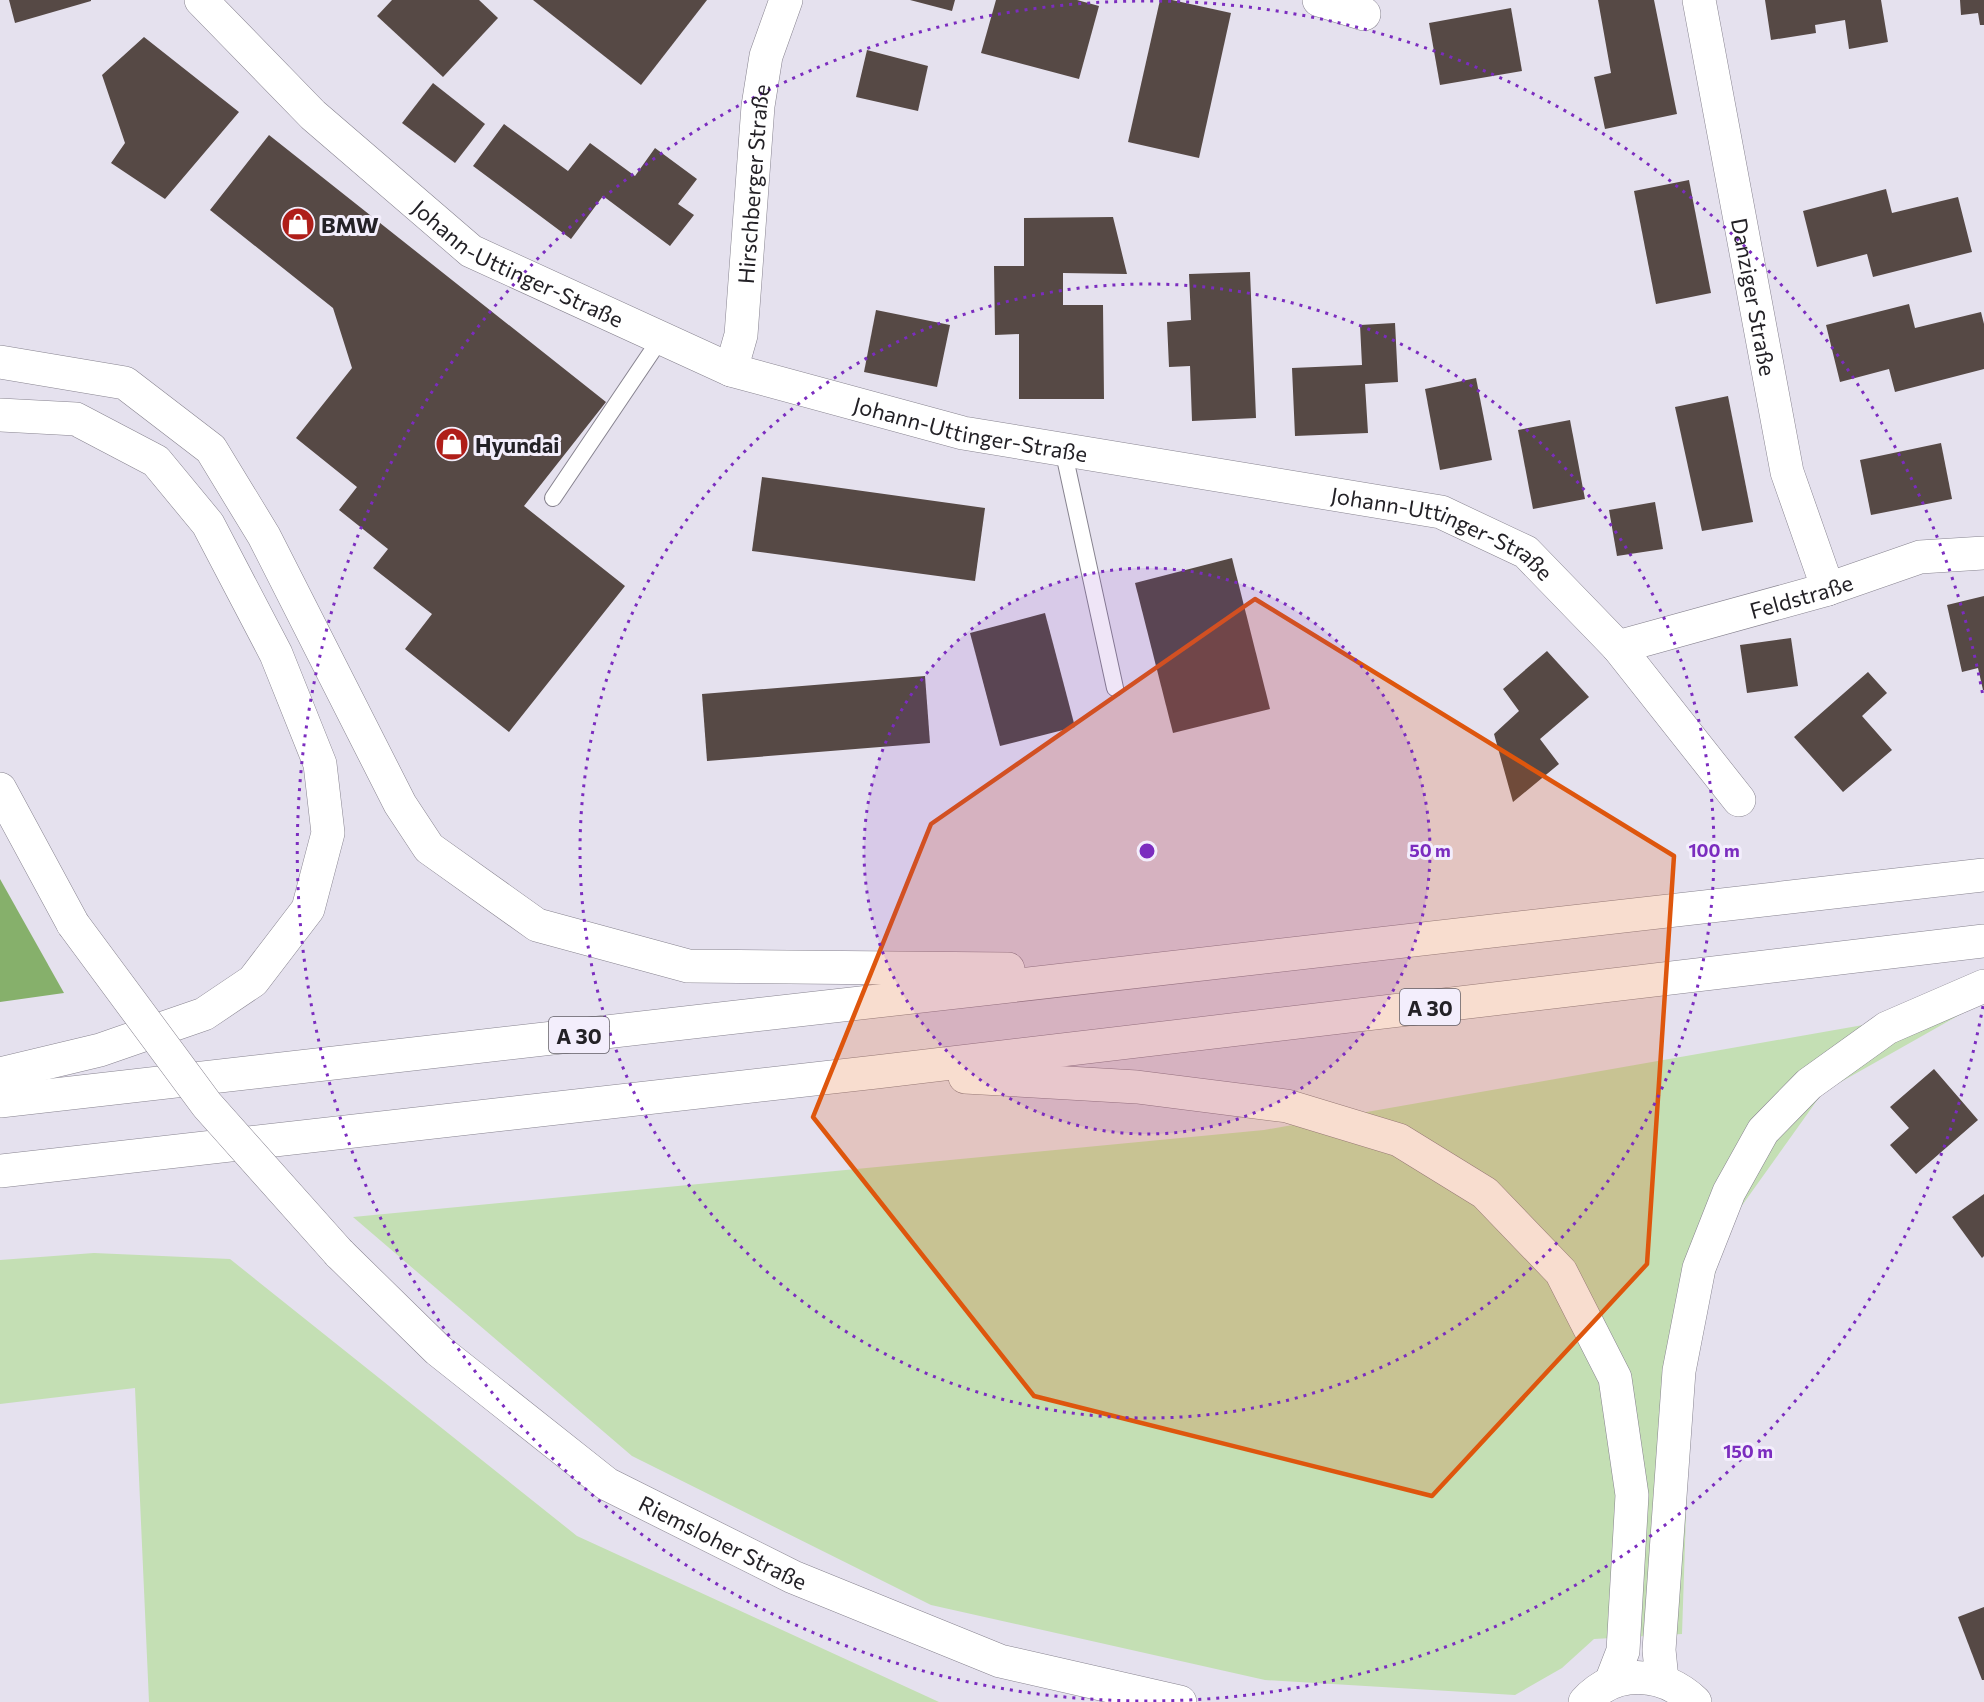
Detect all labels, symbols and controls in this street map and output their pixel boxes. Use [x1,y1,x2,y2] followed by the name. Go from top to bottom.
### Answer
[731,82,775,285] street label: Hirschberger Straße
[407,194,628,333] street label: Johann-Uttinger-Straße
[280,206,316,242] shop icon: BMW
[321,211,379,238] place label: BMW
[1726,216,1782,378] street label: Danziger Straße
[851,390,1090,467] street label: Johann-Uttinger-Straße
[434,426,470,462] shop icon: Hyundai
[475,431,559,458] place label: Hyundai
[1329,481,1559,586] street label: Johann-Uttinger-Straße
[1746,568,1856,624] street label: Feldstraße
[1409,839,1451,861] text: 50 m
[1688,839,1740,861] text: 100 m
[1137,841,1157,861] centre of rings
[1400,989,1460,1025] road number: A 30
[549,1017,609,1053] road number: A 30
[1723,1440,1773,1462] text: 150 m
[635,1489,811,1595] street label: Riemsloher Straße

